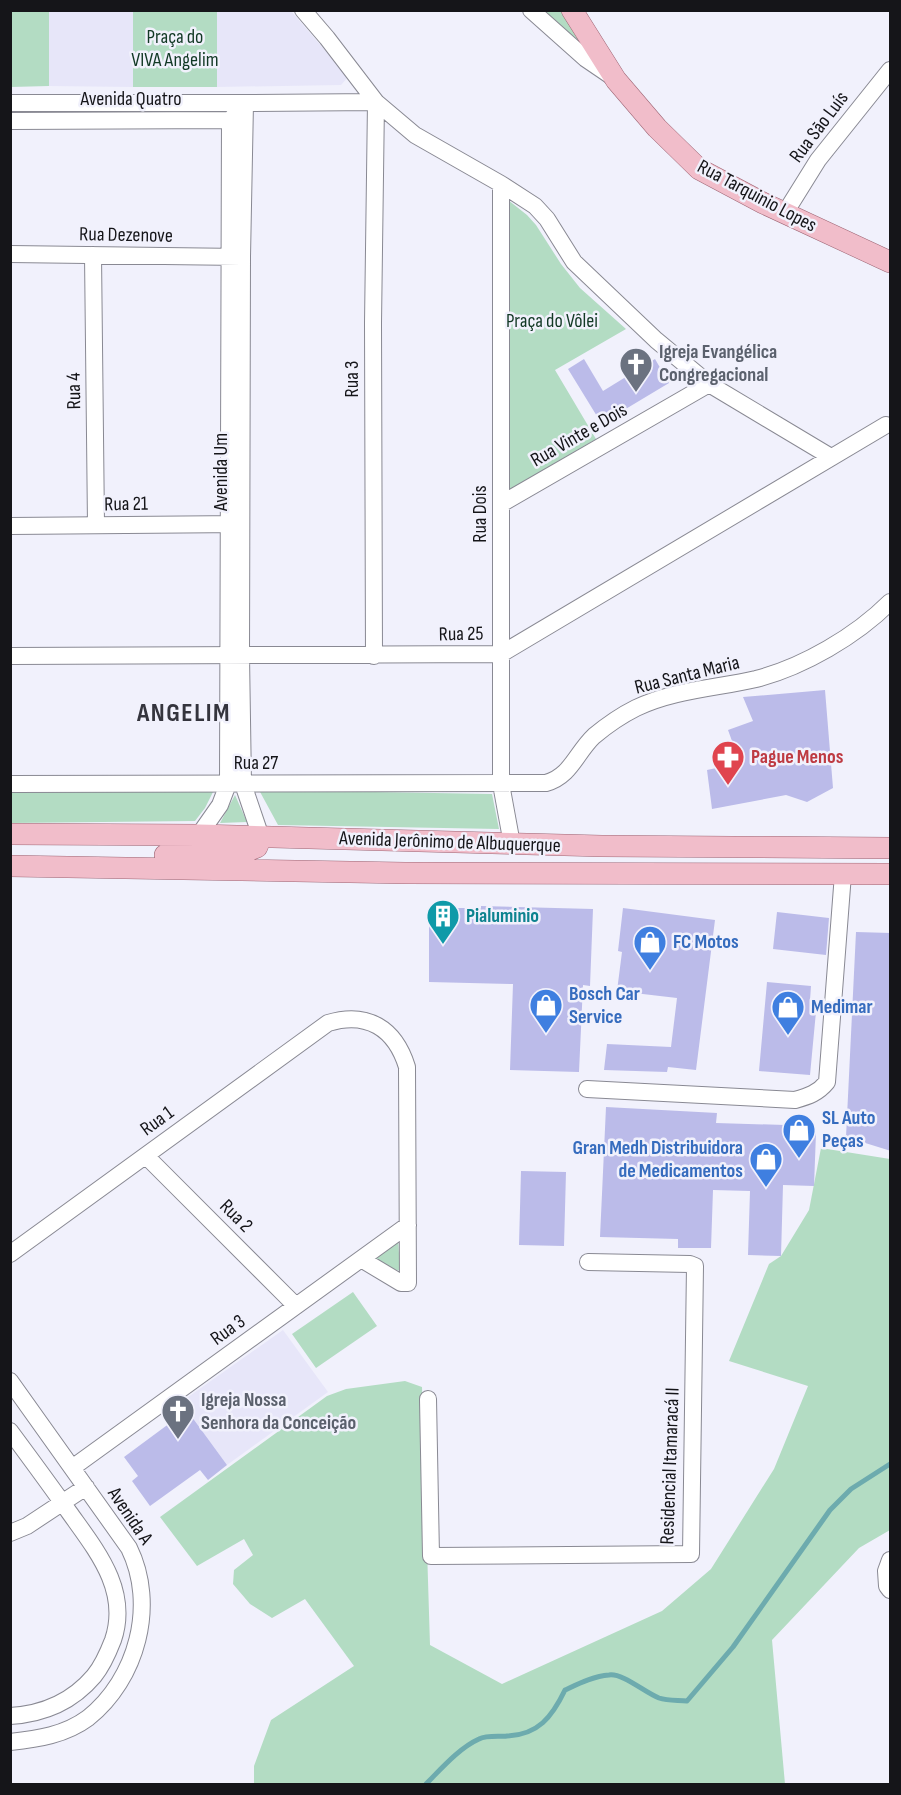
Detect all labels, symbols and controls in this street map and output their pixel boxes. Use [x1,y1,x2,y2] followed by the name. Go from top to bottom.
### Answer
[131,25,219,72] park label: Praça do VIVA Angelim
[79,87,182,111] street label: Avenida Quatro
[784,87,854,167] street label: Rua São Luís
[693,155,821,237] street label: Rua Tarquinio Lopes
[79,222,173,248] street label: Rua Dezenove
[506,309,598,333] park label: Praça do Vôlei
[659,340,777,387] place label: Igreja Evangélica Congregacional
[618,346,654,393] church icon: Igreja Evangélica Congregacional
[340,361,364,397] street label: Rua 3
[62,372,86,410] street label: Rua 4
[527,398,631,472] street label: Rua Vinte e Dois
[209,433,233,512] street label: Avenida Um
[468,485,492,543] street label: Rua Dois
[104,492,148,516] street label: Rua 21
[438,622,484,646] street label: Rua 25
[632,650,742,700] street label: Rua Santa Maria
[136,698,231,729] district label: ANGELIM
[710,739,746,786] pharmacy icon: Pague Menos
[751,745,844,769] place label: Pague Menos
[234,751,278,775] street label: Rua 27
[338,826,561,858] street label: Avenida Jerônimo de Albuquerque
[425,898,461,945] building icon: Pialuminio
[466,904,539,928] place label: Pialuminio
[632,924,668,971] shop icon: FC Motos
[673,930,739,954] place label: FC Motos
[569,982,640,1029] place label: Bosch Car Service
[528,987,564,1034] shop icon: Bosch Car Service
[770,989,806,1036] shop icon: Medimar
[811,995,873,1019] place label: Medimar
[136,1101,178,1141] street label: Rua 1
[822,1106,875,1153] place label: SL Auto Peças
[781,1112,817,1159] shop icon: SL Auto Peças
[573,1136,743,1183] place label: Gran Medh Distribuidora de Medicamentos
[748,1141,784,1188] shop icon: Gran Medh Distribuidora de Medicamentos
[215,1195,257,1237] street label: Rua 2
[206,1309,250,1351] street label: Rua 3
[655,1387,685,1545] street label: Residencial Itamaracá II
[201,1388,356,1435] place label: Igreja Nossa Senhora da Conceição
[160,1393,196,1440] church icon: Igreja Nossa Senhora da Conceição
[102,1482,158,1550] street label: Avenida A

